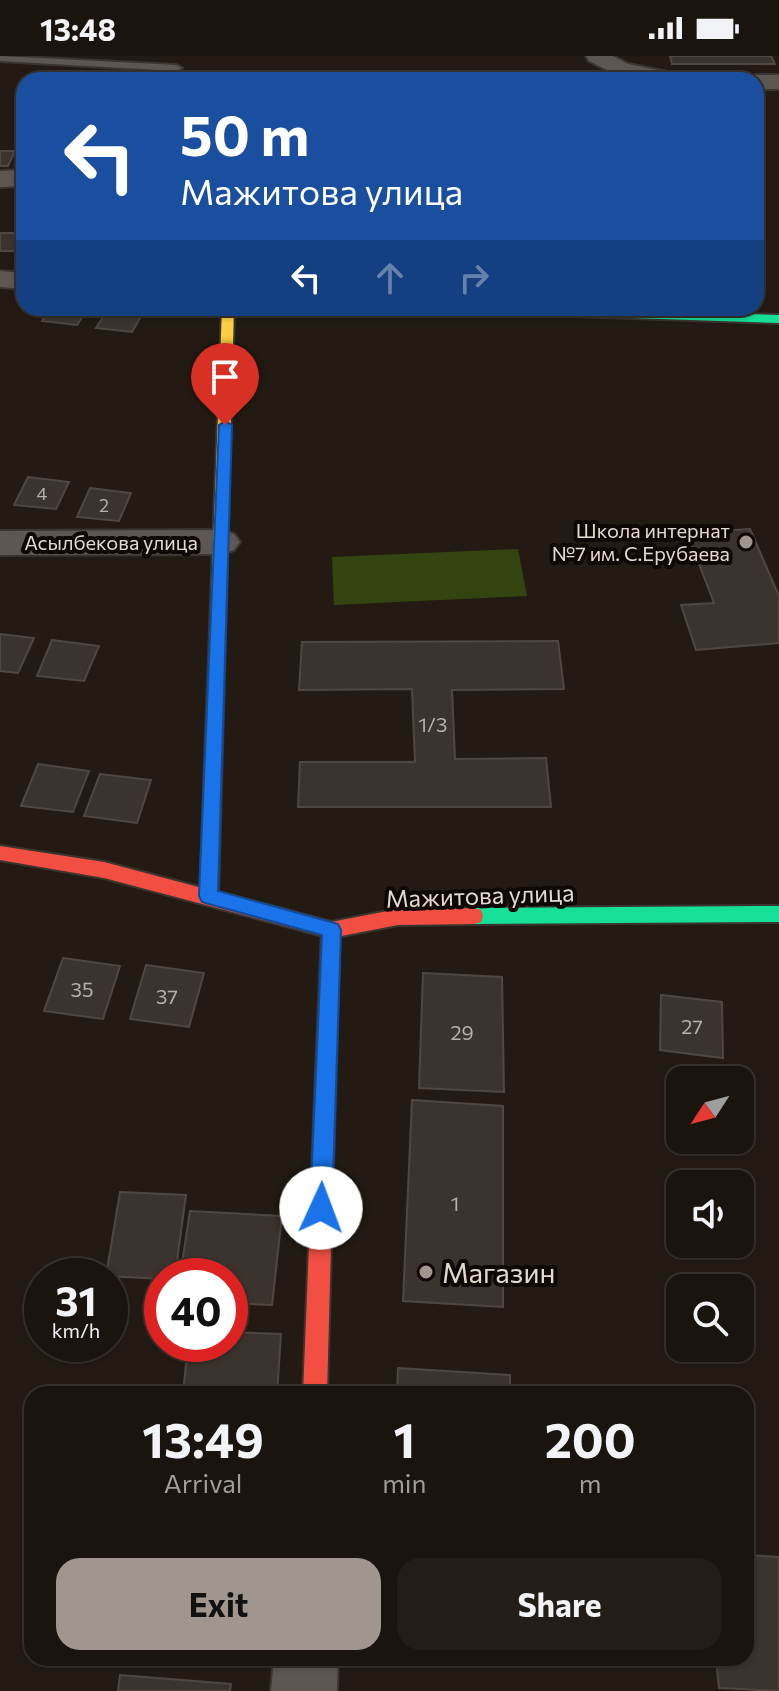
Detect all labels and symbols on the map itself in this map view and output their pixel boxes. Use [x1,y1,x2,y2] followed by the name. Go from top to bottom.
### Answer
[191,343,259,425] pin
[37,482,48,504] house number: 4
[99,494,109,516] house number: 2
[552,518,730,565] place label: Школа интернат №7 им. С.Ерубаева
[24,530,198,554] street label: Асылбекова улица
[737,533,755,551] marker: Школа интернат №7 им. С.Ерубаева
[419,712,447,736] house number: 1/3
[385,877,575,913] street label: Мажитова улица
[71,977,93,1001] house number: 35
[156,984,178,1008] house number: 37
[681,1014,703,1038] house number: 27
[450,1020,474,1044] house number: 29
[666,1066,754,1154] north arrow
[279,1166,363,1250] position arrow
[451,1191,459,1215] house number: 1
[442,1255,555,1289] place label: Магазин
[144,1258,248,1362] speed limit sign: 40
[417,1263,435,1281] marker: Магазин

